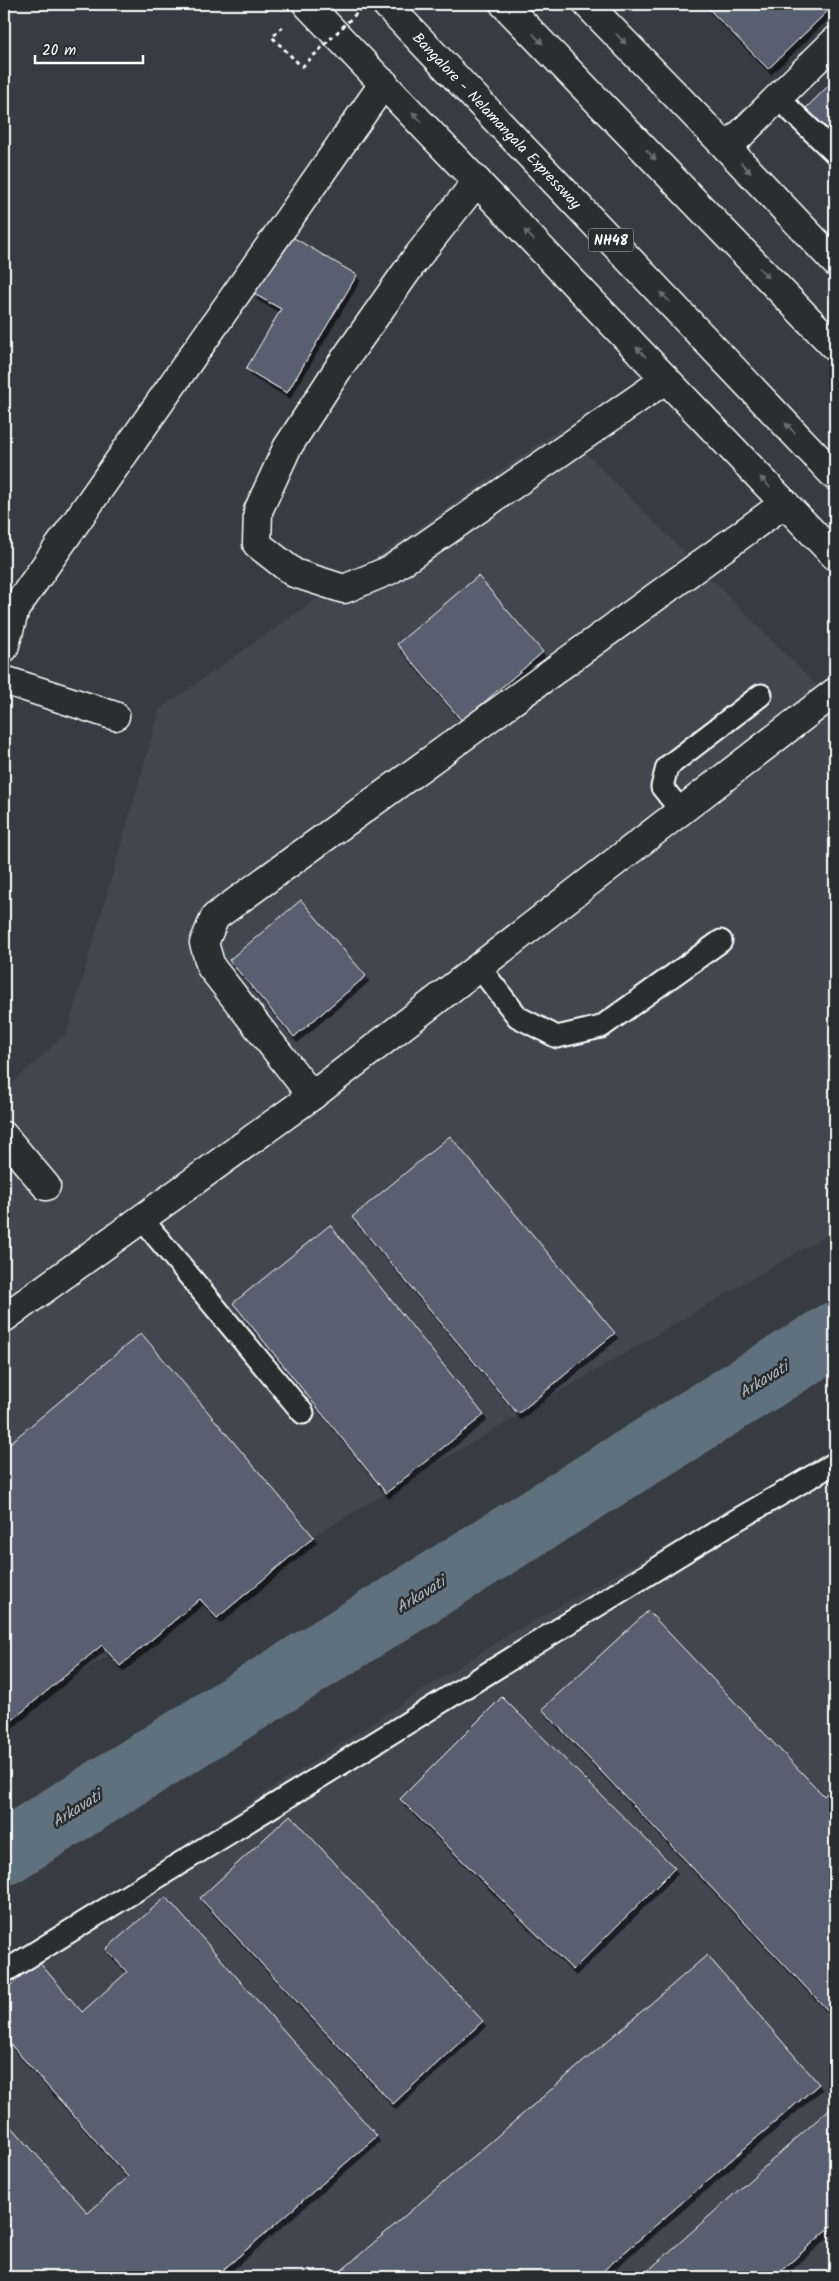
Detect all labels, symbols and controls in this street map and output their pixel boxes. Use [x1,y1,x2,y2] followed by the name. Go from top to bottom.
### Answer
[406,27,587,216] street label: Bangalore - Nelamangala Expressway
[35,32,142,64] scale bar
[532,32,544,44] one-way arrow
[615,32,627,44] one-way arrow
[42,39,76,63] text: 20 m
[411,111,423,123] one-way arrow
[645,149,657,161] one-way arrow
[740,161,752,173] one-way arrow
[588,228,634,252] road number: NH48
[523,229,535,241] one-way arrow
[758,266,770,278] one-way arrow
[660,292,672,304] one-way arrow
[635,347,647,359] one-way arrow
[784,422,796,434] one-way arrow
[759,477,771,489] one-way arrow
[734,1354,796,1405] water label: Arkavati
[391,1569,453,1620] water label: Arkavati
[47,1783,109,1834] water label: Arkavati

